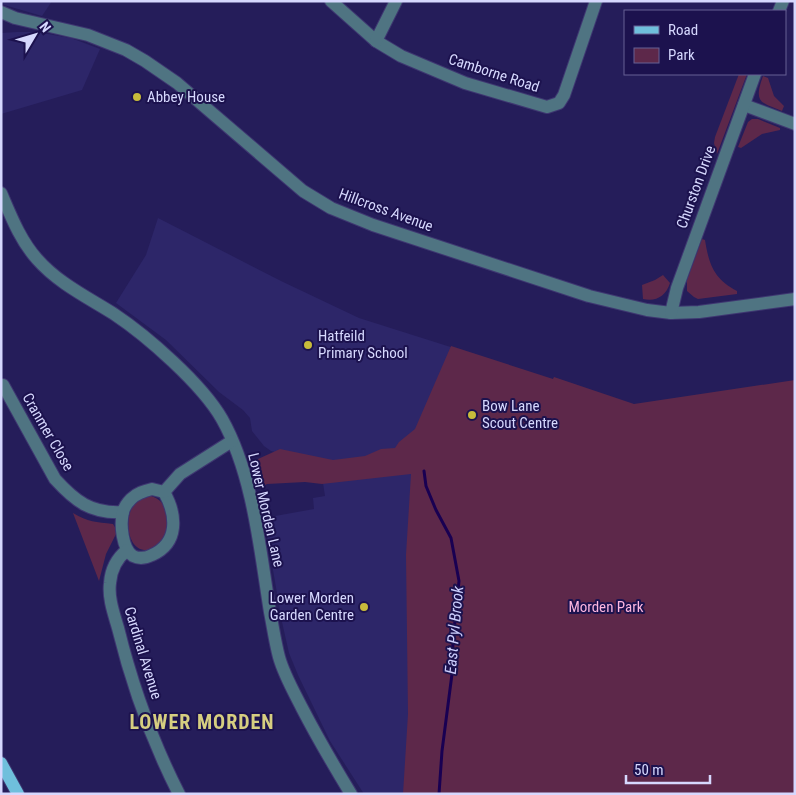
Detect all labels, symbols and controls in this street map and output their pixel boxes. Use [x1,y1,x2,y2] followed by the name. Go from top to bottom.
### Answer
[10,10,60,60] north arrow
[624,10,786,75] legend
[36,19,54,35] text: N
[668,21,698,39] text: Road
[668,46,695,64] text: Park
[446,50,542,96] street label: Camborne Road
[147,88,225,106] place label: Abbey House
[131,91,143,103] marker: Abbey House
[673,143,719,231] street label: Churston Drive
[336,185,436,235] street label: Hillcross Avenue
[318,327,408,362] place label: Hatfeild Primary School
[302,339,314,351] marker: Hatfeild Primary School
[18,390,78,474] street label: Cranmer Close
[482,397,558,432] place label: Bow Lane Scout Centre
[466,409,478,421] marker: Bow Lane Scout Centre
[244,451,288,569] street label: Lower Morden Lane
[441,584,467,675] water label: East Pyl Brook
[270,589,354,624] place label: Lower Morden Garden Centre
[568,598,644,616] park label: Morden Park
[358,601,370,613] marker: Lower Morden Garden Centre
[120,605,166,701] street label: Cardinal Avenue
[129,710,275,734] district label: LOWER MORDEN
[626,752,710,784] scale bar
[634,761,664,779] text: 50 m

